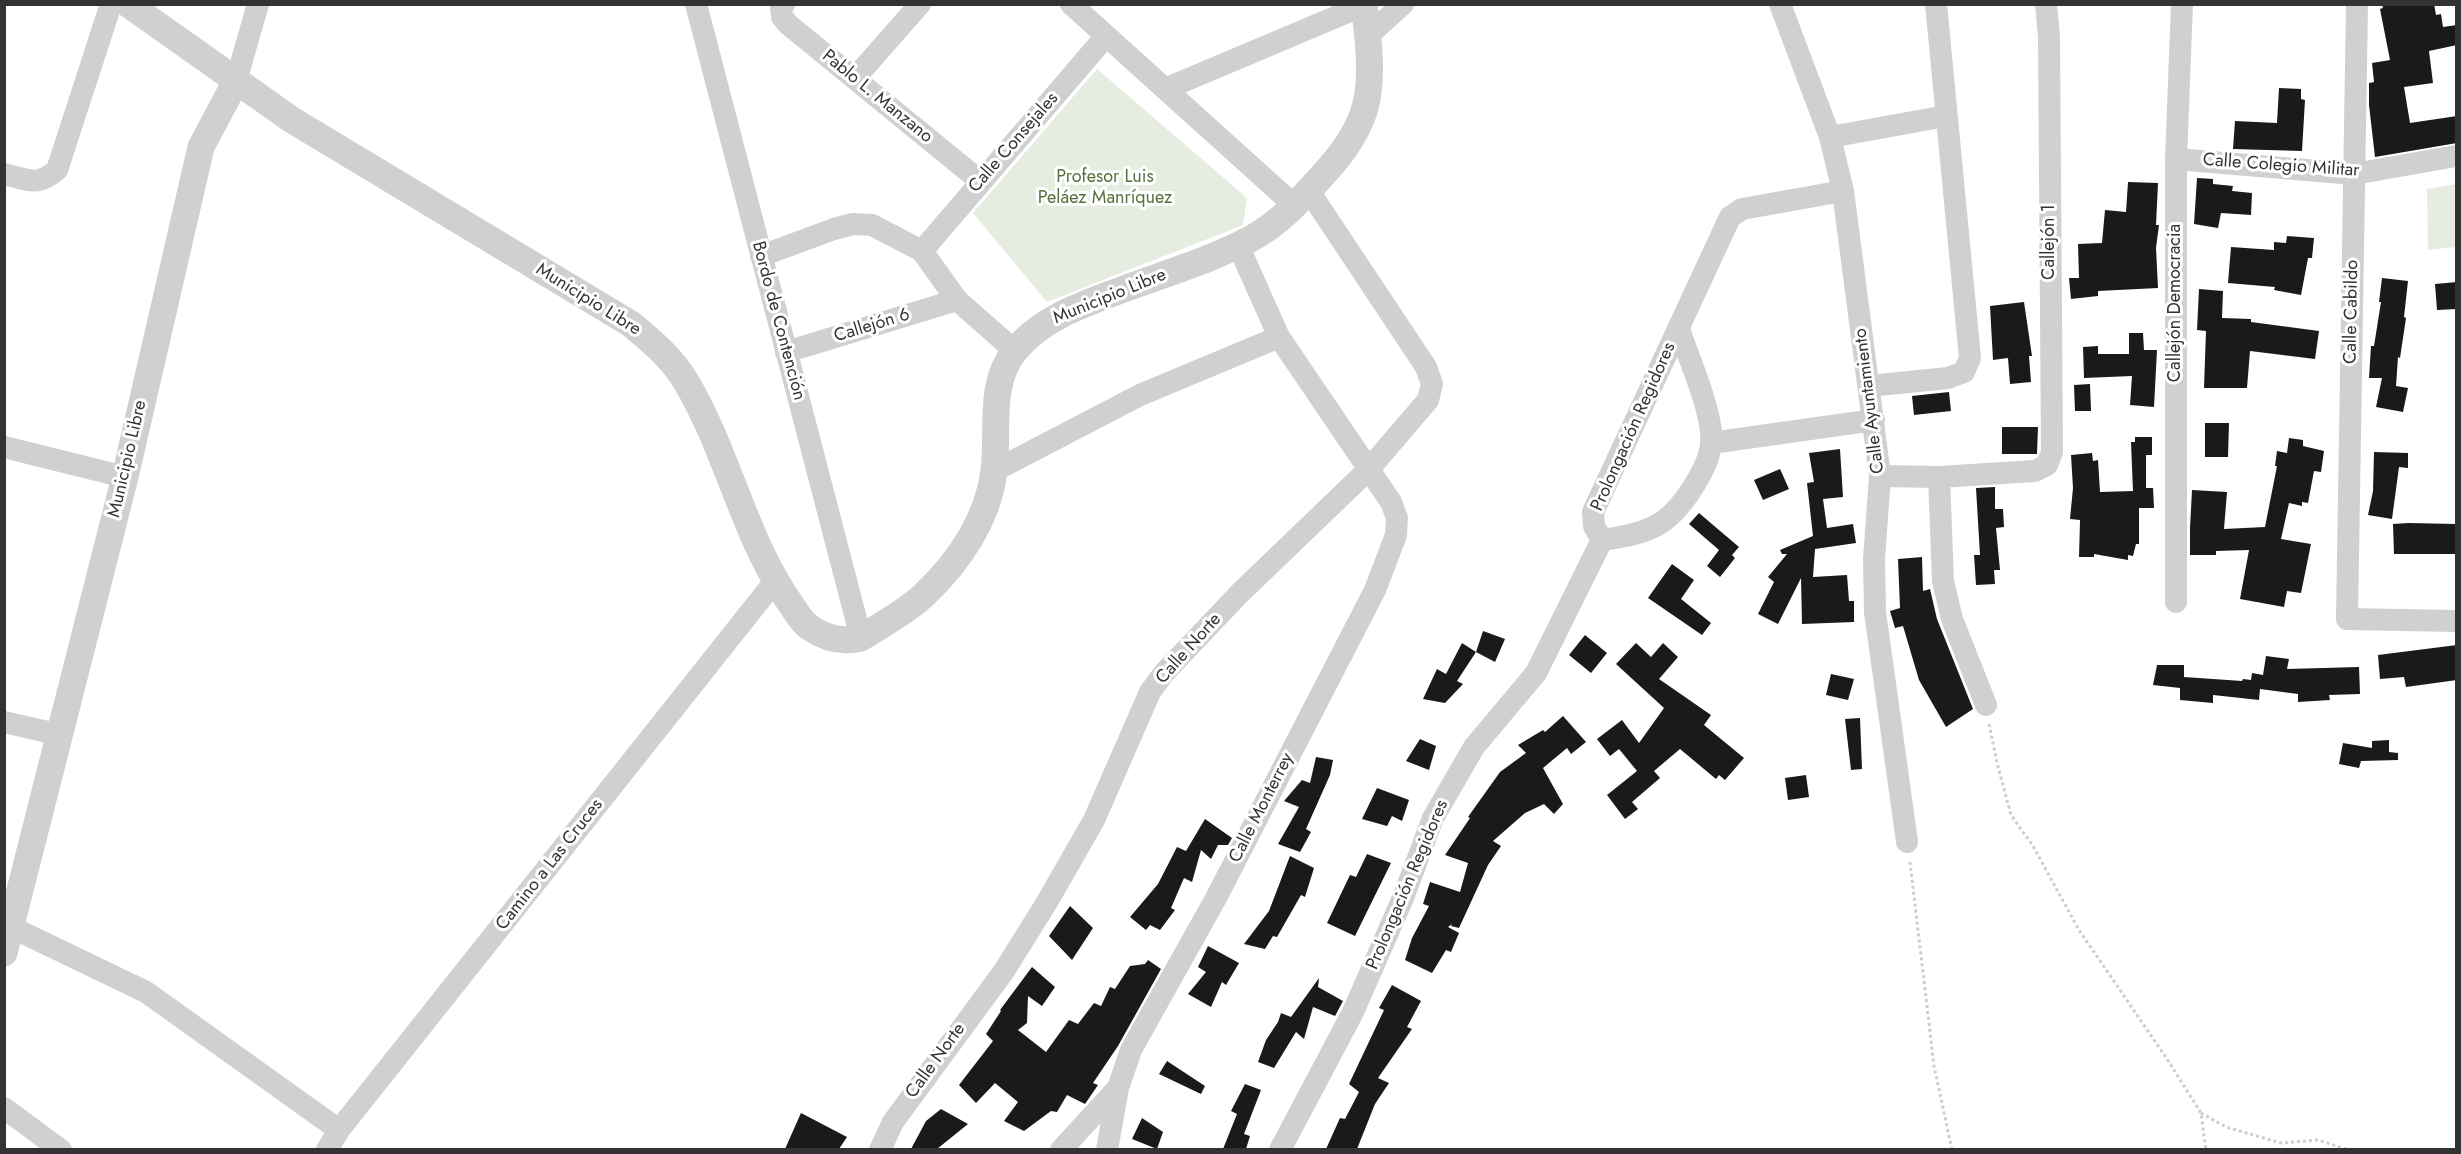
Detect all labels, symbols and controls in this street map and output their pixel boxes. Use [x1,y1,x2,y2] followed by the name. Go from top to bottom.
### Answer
[817,46,937,148] street label: Pablo L. Manzano
[965,88,1063,198] street label: Calle Consejales
[2202,150,2360,182] street label: Calle Colegio Militar
[1038,167,1172,210] park label: Profesor Luis Peláez Manríquez
[2039,204,2061,280] street label: Callejón 1
[2165,224,2187,382] street label: Callejón Democracia
[746,239,810,403] street label: Bordo de Contención
[531,259,645,341] street label: Municipio Libre
[2340,260,2364,364] street label: Calle Cabildo
[1050,265,1170,329] street label: Municipio Libre
[832,304,912,348] street label: Callejón 6
[1850,327,1890,475] street label: Calle Ayuntamiento
[1587,339,1681,515] street label: Prolongación Regidores
[104,398,152,520] street label: Municipio Libre
[1152,609,1226,689] street label: Calle Norte
[1225,749,1299,867] street label: Calle Monterrey
[492,795,608,935] street label: Camino a Las Cruces
[1362,797,1454,973] street label: Prolongación Regidores
[902,1019,970,1103] street label: Calle Norte

